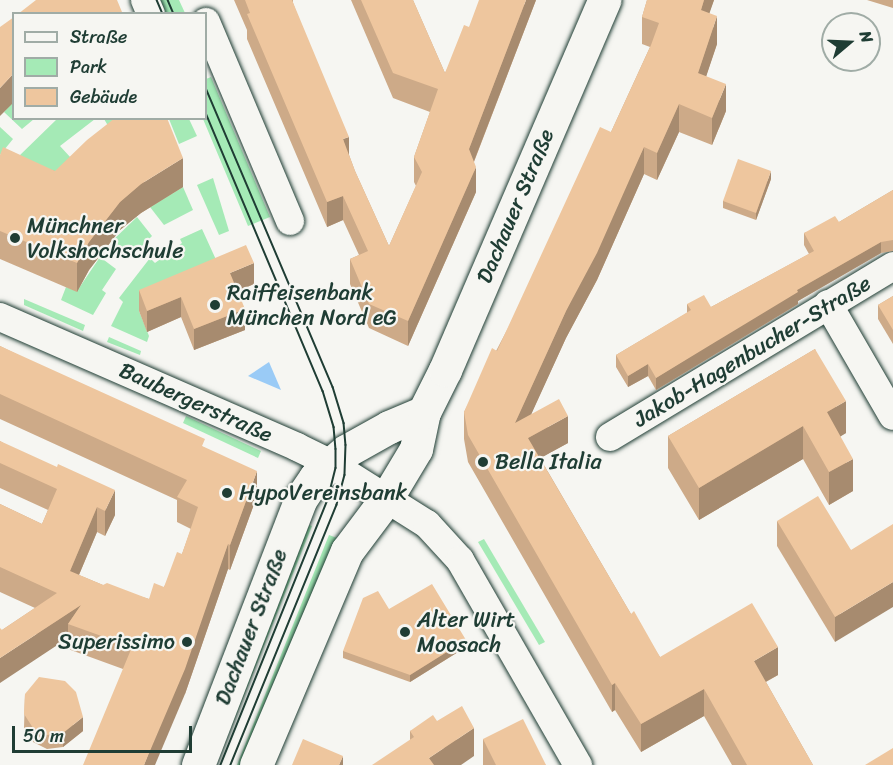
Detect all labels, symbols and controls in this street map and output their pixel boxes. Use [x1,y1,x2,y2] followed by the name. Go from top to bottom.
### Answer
[12,12,207,120] legend
[821,12,881,72] north arrow
[70,21,127,53] text: Straße
[851,27,882,47] text: N
[70,51,107,83] text: Park
[70,81,137,113] text: Gebäude
[471,125,559,287] street label: Dachauer Straße
[27,212,184,264] place label: Münchner Volkshochschule
[8,231,22,245] marker: Münchner Volkshochschule
[629,270,875,432] street label: Jakob-Hagenbucher-Straße
[227,279,398,330] place label: Raiffeisenbank München Nord eG
[208,298,222,312] marker: Raiffeisenbank München Nord eG
[115,356,277,448] street label: Baubergerstraße
[495,449,602,475] place label: Bella Italia
[476,455,490,469] marker: Bella Italia
[239,480,407,506] place label: HypoVereinsbank
[220,486,234,500] marker: HypoVereinsbank
[209,545,293,709] street label: Dachauer Straße
[417,606,515,658] place label: Alter Wirt Moosach
[398,625,412,639] marker: Alter Wirt Moosach
[58,629,175,655] place label: Superissimo
[180,635,194,649] marker: Superissimo
[15,714,195,752] scale bar
[23,720,64,752] text: 50 m

